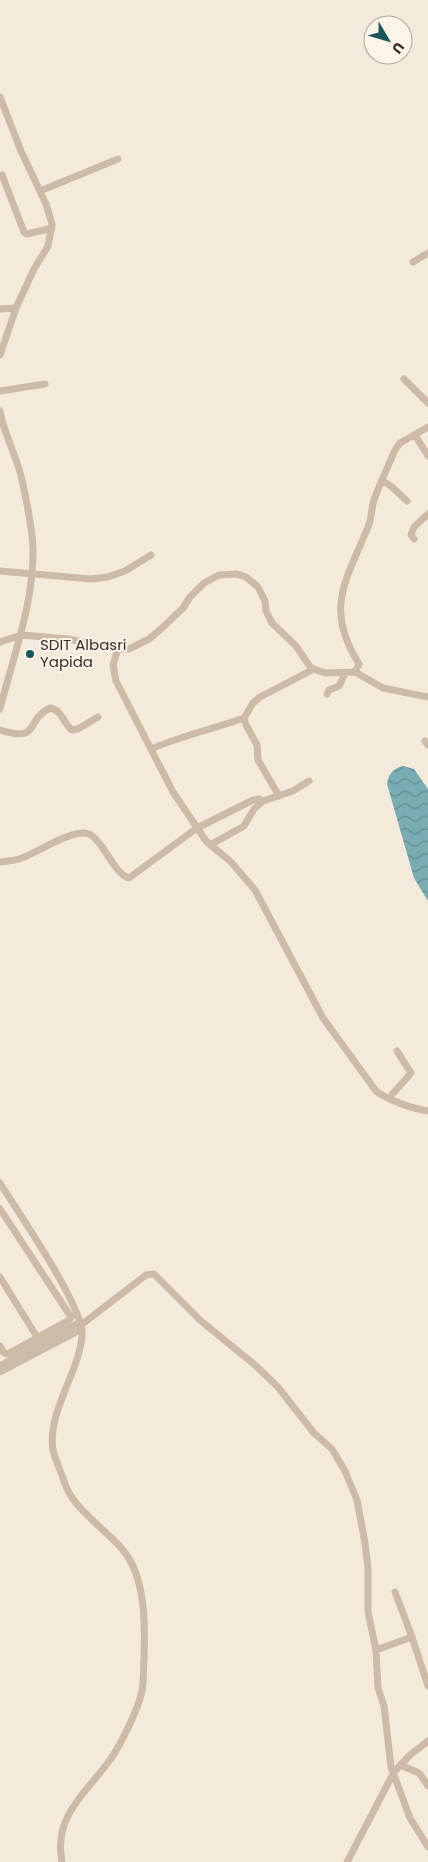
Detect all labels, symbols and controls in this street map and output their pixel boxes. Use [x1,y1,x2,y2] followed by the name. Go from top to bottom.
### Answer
[363,15,413,65] north arrow
[387,38,409,58] text: U
[40,634,126,672] place label: SDIT Albasri Yapida
[24,648,36,660] marker: SDIT Albasri Yapida

